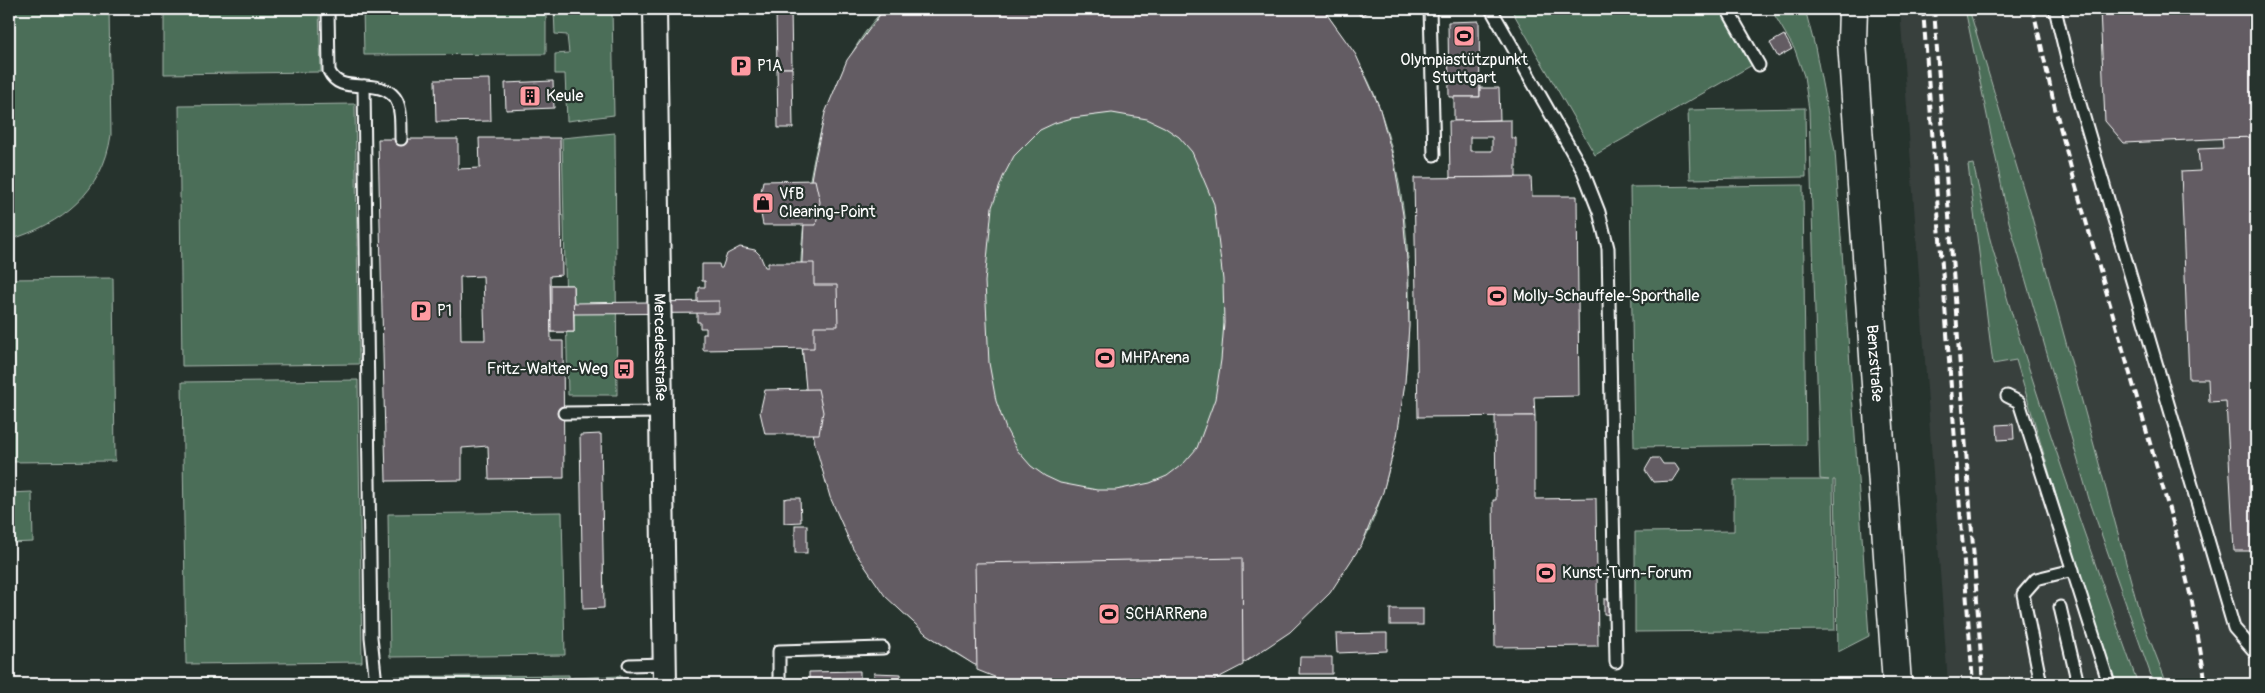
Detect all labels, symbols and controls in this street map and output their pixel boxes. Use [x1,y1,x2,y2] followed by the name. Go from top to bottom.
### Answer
[1452,24,1476,48] sports icon: Olympiastützpunkt Stuttgart
[1400,50,1528,88] place label: Olympiastützpunkt Stuttgart
[729,54,753,78] parking icon: P1A
[757,56,782,76] place label: P1A
[518,84,542,108] building icon: Keule
[546,86,583,106] place label: Keule
[779,184,876,222] place label: VfB Clearing-Point
[751,191,775,215] shop icon: VfB Clearing-Point
[1485,284,1509,308] sports icon: Molly-Schauffele-Sporthalle
[1513,286,1700,306] place label: Molly-Schauffele-Sporthalle
[649,293,671,401] street label: Mercedesstraße
[409,299,433,323] parking icon: P1
[437,301,452,321] place label: P1
[1862,324,1887,403] street label: Benzstraße
[1093,346,1117,370] sports icon: MHPArena
[1121,348,1190,368] place label: MHPArena
[612,357,636,381] bus stop icon: Fritz-Walter-Weg
[487,359,608,379] place label: Fritz-Walter-Weg
[1534,561,1558,585] sports icon: Kunst-Turn-Forum
[1562,563,1692,583] place label: Kunst-Turn-Forum
[1097,602,1121,626] sports icon: SCHARRena
[1125,604,1207,624] place label: SCHARRena

